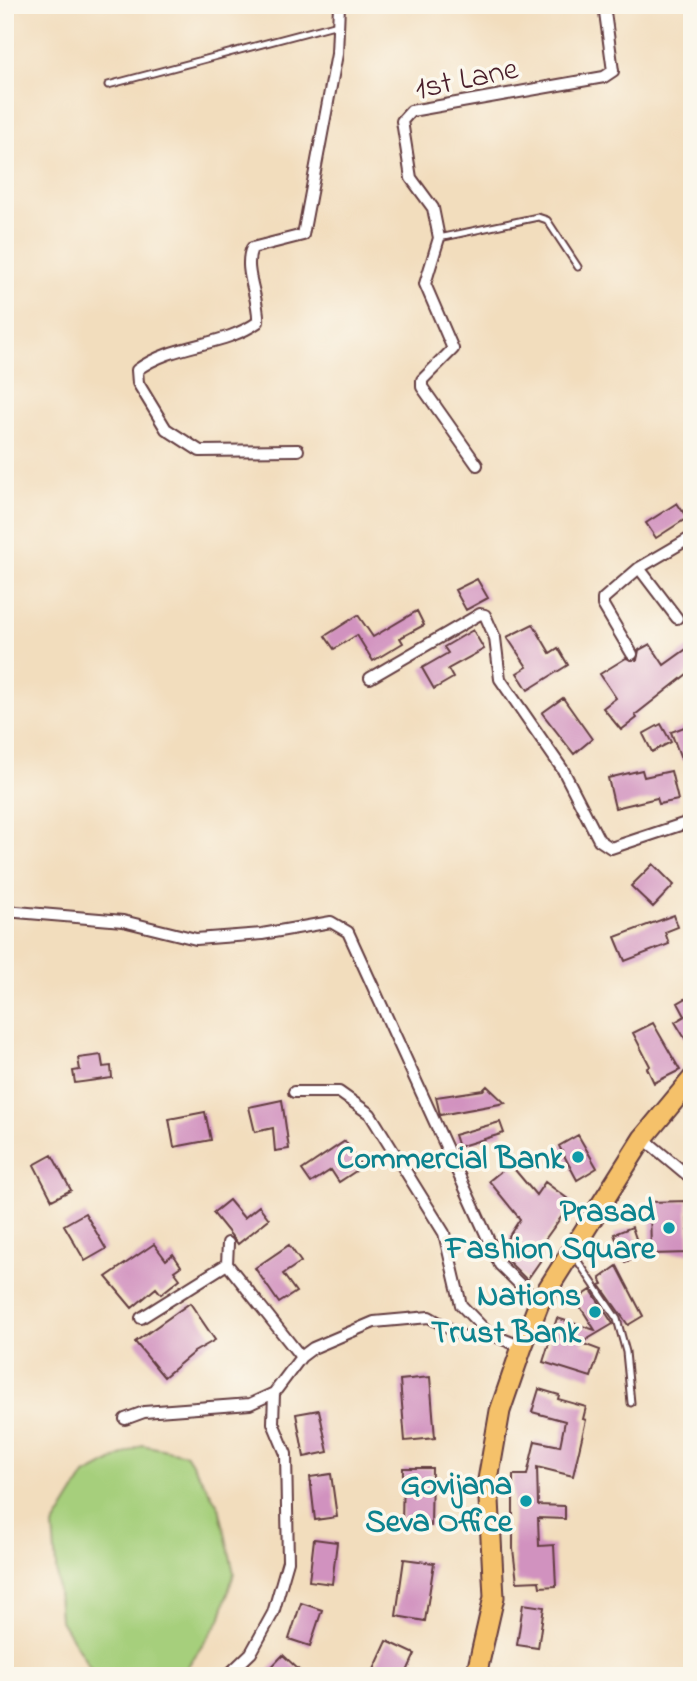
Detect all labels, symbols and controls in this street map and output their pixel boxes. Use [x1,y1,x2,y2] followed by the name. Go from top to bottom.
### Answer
[411,46,523,114] street label: 1st Lane
[337,1137,565,1184] place label: Commercial Bank
[570,1149,586,1165] marker: Commercial Bank
[444,1190,657,1274] place label: Prasad Fashion Square
[661,1220,677,1236] marker: Prasad Fashion Square
[431,1274,582,1358] place label: Nations Trust Bank
[587,1304,603,1320] marker: Nations Trust Bank
[365,1463,514,1547] place label: Govijana Seva Office
[518,1493,534,1509] marker: Govijana Seva Office

